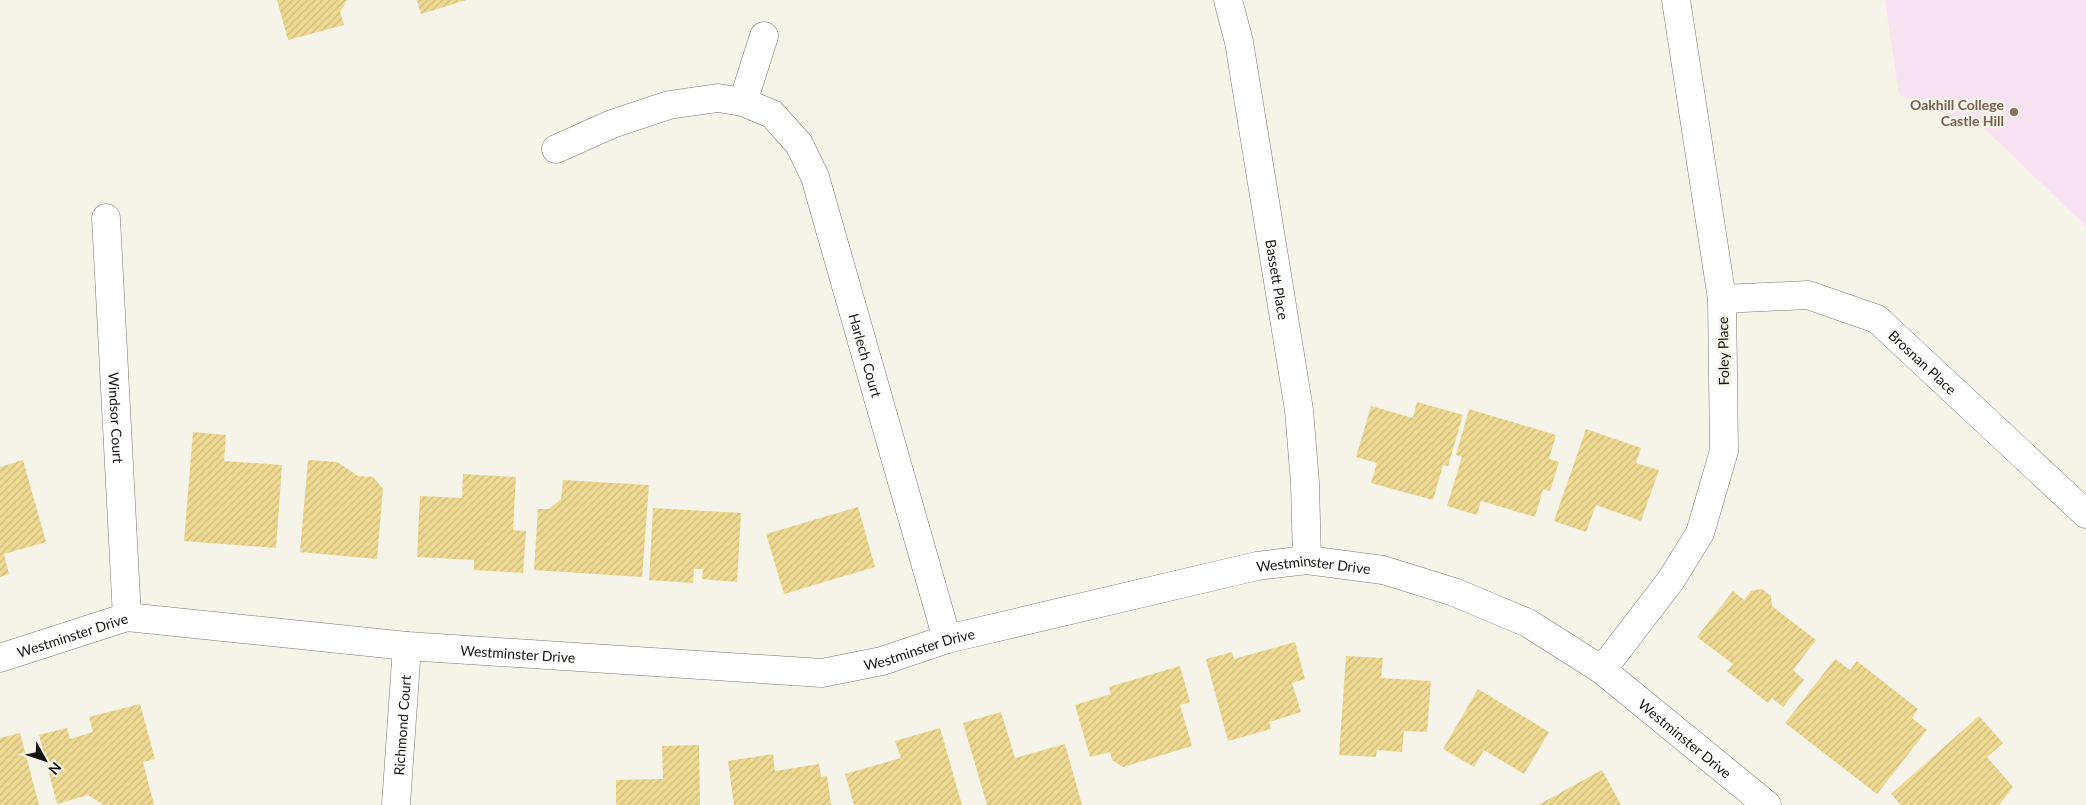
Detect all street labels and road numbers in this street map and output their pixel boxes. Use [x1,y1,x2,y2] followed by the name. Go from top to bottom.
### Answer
[1263,238,1293,321] street label: Bassett Place
[846,311,886,399] street label: Harlech Court
[1714,316,1732,386] street label: Foley Place
[1886,326,1960,398] street label: Brosnan Place
[106,372,127,464] street label: Windsor Court
[1255,551,1372,577] street label: Westminster Drive
[15,609,130,660] street label: Westminster Drive
[862,624,976,673] street label: Westminster Drive
[460,641,576,665] street label: Westminster Drive
[390,675,413,776] street label: Richmond Court
[1635,695,1735,781] street label: Westminster Drive

